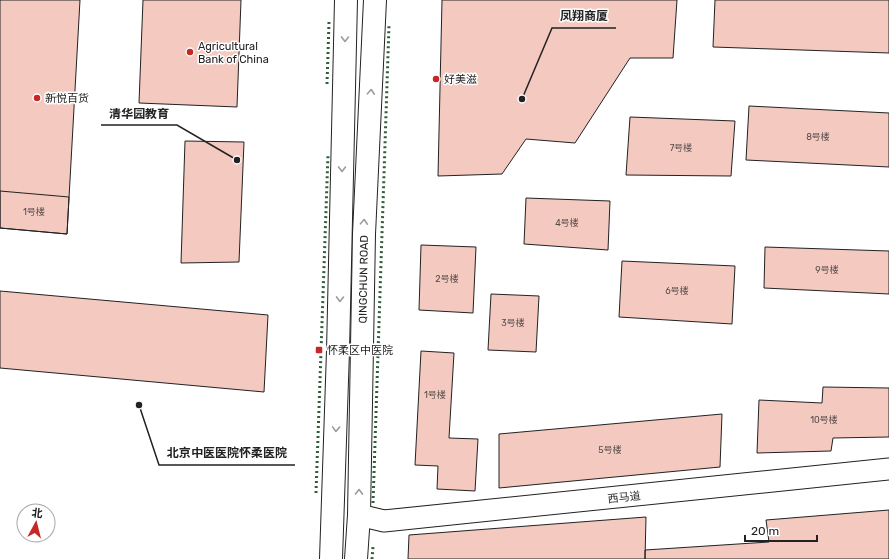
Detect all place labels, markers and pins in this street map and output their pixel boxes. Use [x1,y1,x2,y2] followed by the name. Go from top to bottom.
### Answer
[552,4,616,28] callout: 凤翔商厦
[198,40,269,66] place label: Agricultural Bank of China
[185,47,195,57] marker: Agricultural Bank of China
[444,73,477,86] place label: 好美滋
[431,74,441,84] marker: 好美滋
[45,92,89,105] place label: 新悦百货
[32,93,42,103] marker: 新悦百货
[101,101,177,125] callout: 清华园教育
[327,344,393,357] place label: 怀柔区中医院
[314,345,324,355] marker: 怀柔区中医院
[159,441,295,465] callout: 北京中医医院怀柔医院

